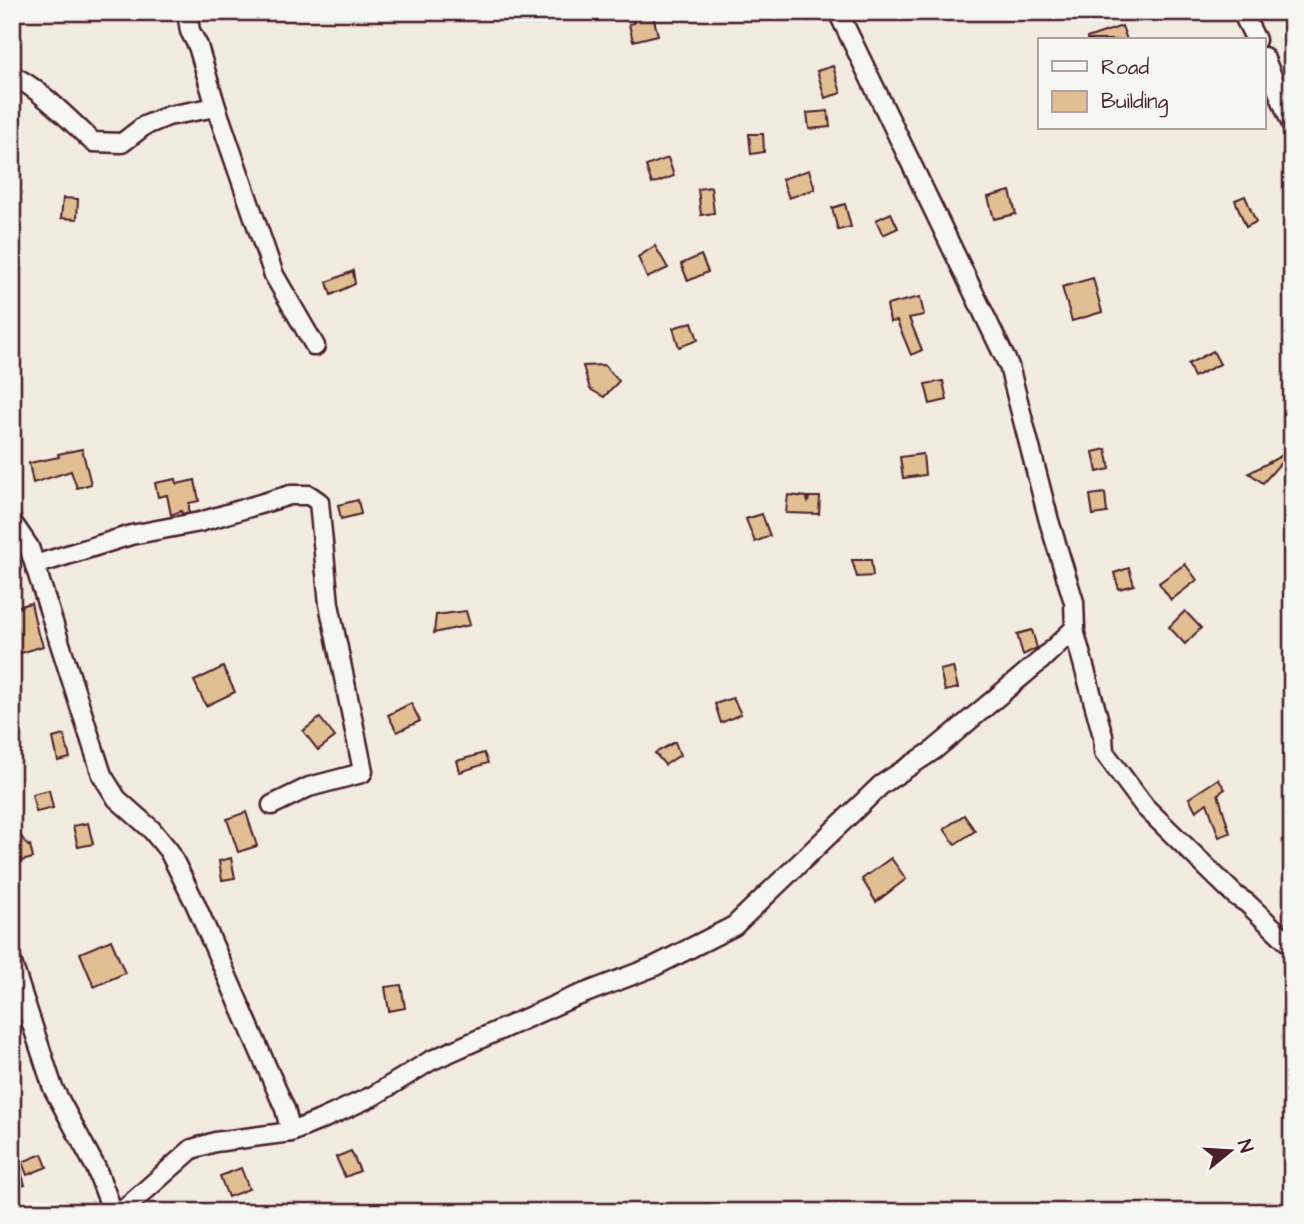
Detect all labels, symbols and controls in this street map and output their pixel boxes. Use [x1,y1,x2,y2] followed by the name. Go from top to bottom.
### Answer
[1038,38,1266,130] legend
[1101,53,1149,82] text: Road
[1101,87,1169,118] text: Building
[1196,1116,1266,1186] north arrow
[1230,1136,1259,1156] text: N

